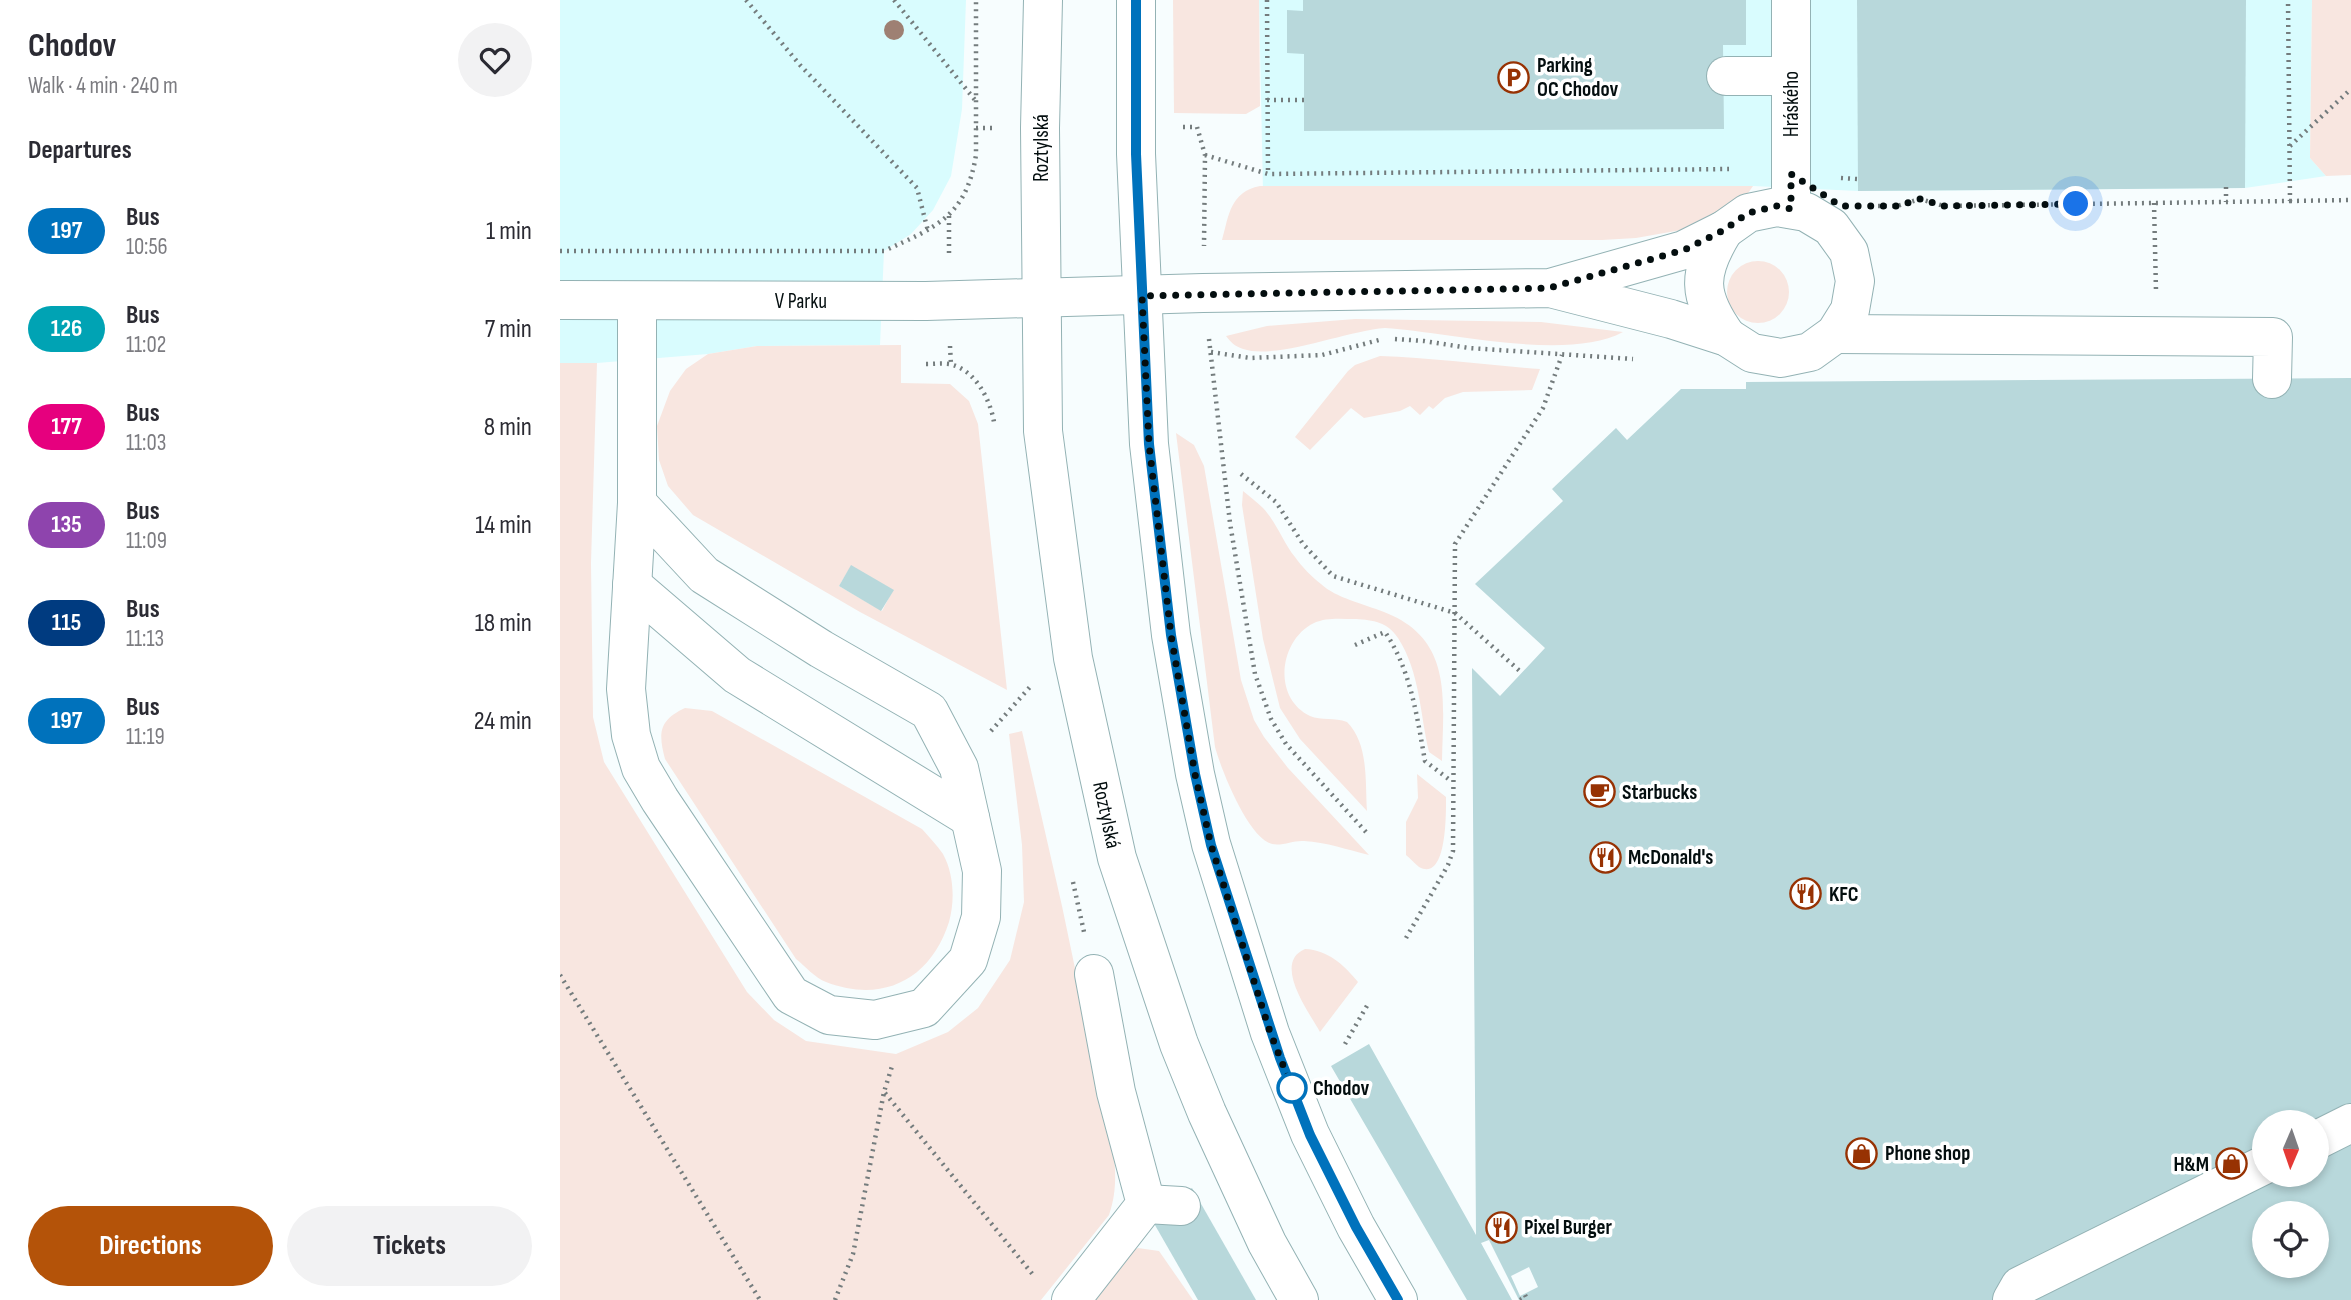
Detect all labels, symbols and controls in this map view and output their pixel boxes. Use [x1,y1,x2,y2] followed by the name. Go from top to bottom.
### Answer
[458,23,532,97] button: heart
[28,26,116,66] text: Chodov
[1537,53,1618,102] place label: Parking OC Chodov
[1497,60,1531,94] parking icon: Parking OC Chodov
[1779,71,1804,137] street label: Hráského
[28,72,178,100] text: Walk · 4 min · 240 m
[1029,114,1054,182] street label: Roztylská
[28,135,132,166] text: Departures
[2058,186,2093,221] your location
[126,202,160,233] text: Bus
[51,216,82,245] text: 197
[486,216,532,247] text: 1 min
[126,233,168,261] text: 10:56
[775,289,827,314] street label: V Parku
[126,300,160,331] text: Bus
[51,314,82,343] text: 126
[485,314,532,345] text: 7 min
[126,331,166,359] text: 11:02
[126,398,160,429] text: Bus
[51,412,82,441] text: 177
[484,412,532,443] text: 8 min
[126,429,166,457] text: 11:03
[126,496,160,527] text: Bus
[51,510,82,539] text: 135
[475,510,532,541] text: 14 min
[126,527,167,555] text: 11:09
[126,594,160,625] text: Bus
[52,608,81,637] text: 115
[475,608,532,639] text: 18 min
[126,625,164,653] text: 11:13
[126,692,160,723] text: Bus
[51,706,82,735] text: 197
[474,706,532,737] text: 24 min
[126,723,165,751] text: 11:19
[1582,775,1616,809] cafe icon: Starbucks
[1087,779,1126,851] street label: Roztylská
[1622,780,1697,805] place label: Starbucks
[1588,840,1622,874] restaurant icon: McDonald's
[1628,845,1713,870] place label: McDonald's
[1789,877,1823,911] restaurant icon: KFC
[1829,882,1859,907] place label: KFC
[1277,1073,1307,1103] marker: Chodov
[1313,1076,1369,1101] place label: Chodov
[2252,1110,2329,1186] north arrow
[2252,1110,2329,1278] map controls
[1845,1136,1879,1170] shop icon: Phone shop
[1885,1141,1970,1166] place label: Phone shop
[2215,1147,2249,1181] shop icon: H&M
[2173,1152,2209,1177] place label: H&M
[2252,1201,2329,1278] button: locate
[28,1206,273,1286] button: Directions
[287,1206,532,1286] button: Tickets
[1484,1210,1518,1244] restaurant icon: Pixel Burger
[1524,1215,1613,1240] place label: Pixel Burger

